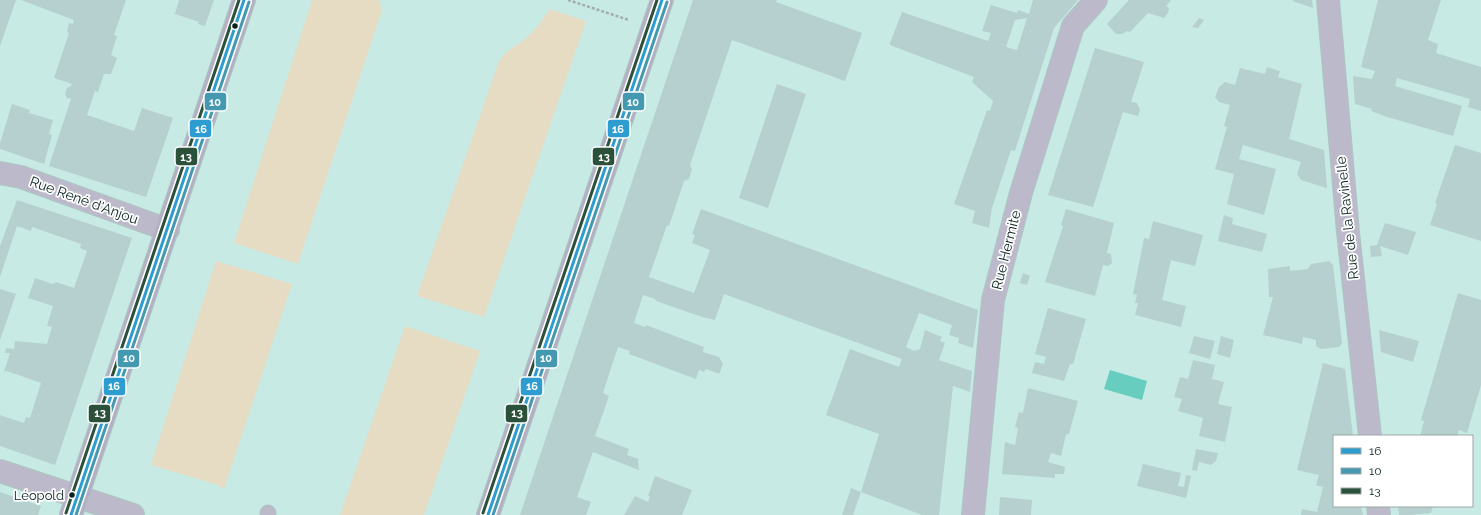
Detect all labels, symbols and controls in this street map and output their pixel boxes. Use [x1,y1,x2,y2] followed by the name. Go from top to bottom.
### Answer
[230,21,240,31] unlabelled marker
[204,92,227,111] line badge: 10
[622,92,645,111] line badge: 10
[209,96,221,109] text: 10
[627,96,639,109] text: 10
[189,119,212,138] line badge: 16
[607,119,630,138] line badge: 16
[195,123,207,136] text: 16
[612,123,624,136] text: 16
[175,147,198,166] line badge: 13
[592,147,615,166] line badge: 13
[180,151,192,164] text: 13
[598,151,610,164] text: 13
[1333,156,1361,280] street label: Rue de la Ravinelle
[28,173,140,227] street label: Rue René d'Anjou
[988,209,1024,291] street label: Rue Hermite
[117,349,140,368] line badge: 10
[535,349,558,368] line badge: 10
[123,352,135,365] text: 10
[540,352,552,365] text: 10
[103,377,126,396] line badge: 16
[520,377,543,396] line badge: 16
[108,380,120,393] text: 16
[526,380,538,393] text: 16
[88,404,111,423] line badge: 13
[505,404,528,423] line badge: 13
[94,407,106,420] text: 13
[511,407,523,420] text: 13
[1333,435,1473,507] legend
[1369,444,1381,458] text: 16
[1369,464,1381,478] text: 10
[1369,484,1381,498] text: 13
[14,488,64,503] place label: Léopold
[67,490,77,500] marker: Léopold

